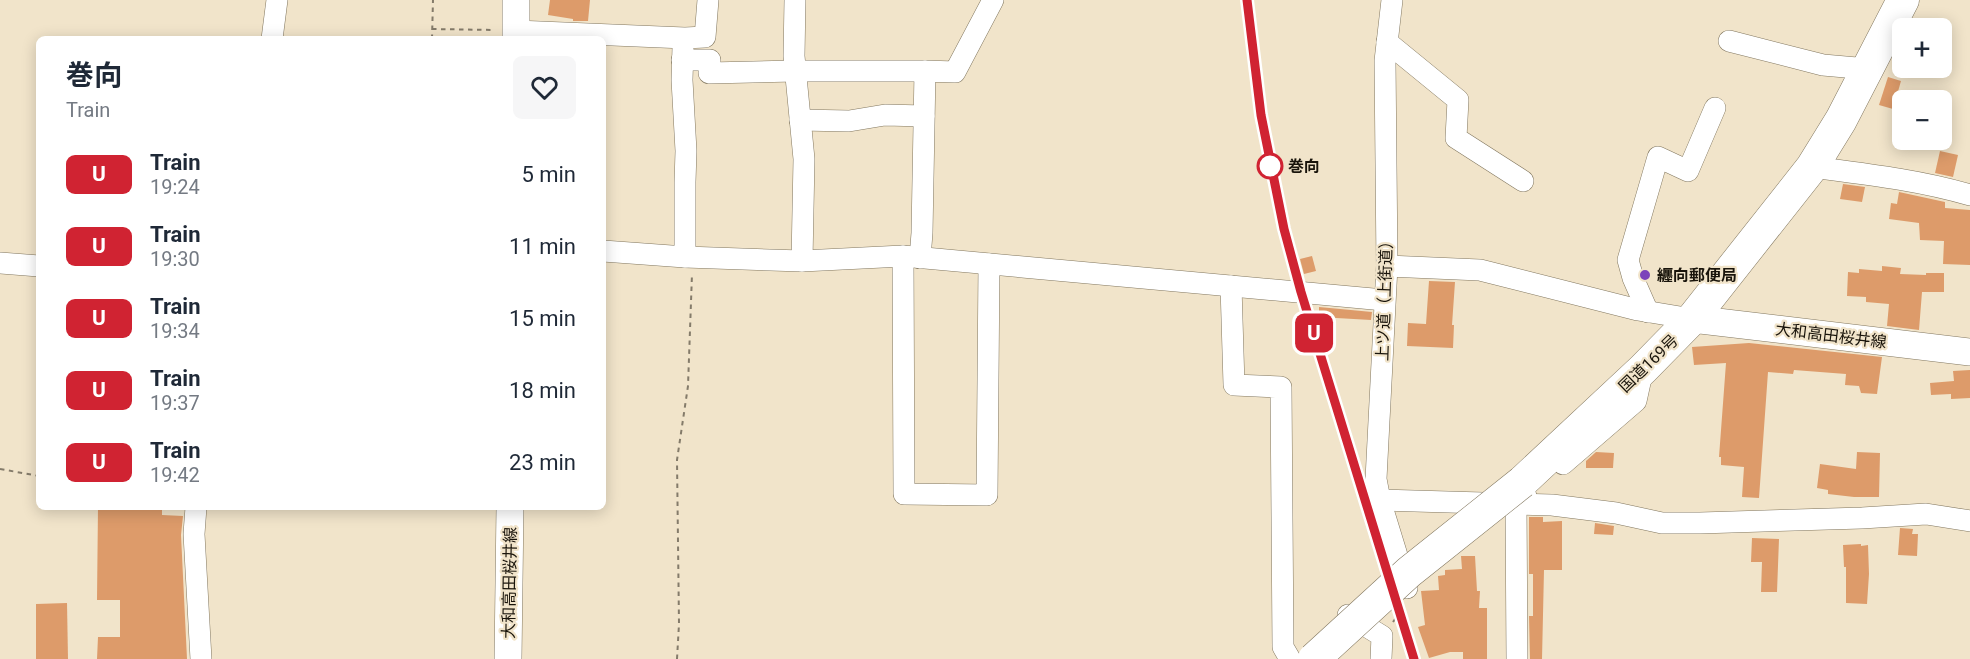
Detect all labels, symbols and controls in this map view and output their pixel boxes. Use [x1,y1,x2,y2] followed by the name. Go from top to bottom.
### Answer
[1892,18,1952,150] map controls
[1892,18,1952,78] button: +
[513,56,576,119] button: heart
[66,59,122,92] text: 巻向
[1892,90,1952,150] button: −
[66,98,110,122] text: Train
[150,150,201,175] text: Train
[1257,153,1283,179] marker: 巻向
[1288,157,1320,176] place label: 巻向
[92,162,106,186] text: U
[521,162,576,187] text: 5 min
[150,175,200,199] text: 19:24
[150,222,201,247] text: Train
[1373,233,1396,361] street label: 上ツ道（上街道）
[92,234,106,258] text: U
[509,234,576,259] text: 11 min
[150,247,200,271] text: 19:30
[1657,266,1737,285] place label: 纒向郵便局
[1638,268,1652,282] marker: 纒向郵便局
[150,294,201,319] text: Train
[92,306,106,330] text: U
[509,306,576,331] text: 15 min
[1294,314,1334,352] line badge: U
[150,319,200,343] text: 19:34
[1774,319,1888,352] street label: 大和高田桜井線
[1307,321,1321,345] text: U
[1615,330,1682,396] street label: 国道169号
[150,366,201,391] text: Train
[92,378,106,402] text: U
[509,378,576,403] text: 18 min
[150,391,200,415] text: 19:37
[150,438,201,463] text: Train
[92,450,106,474] text: U
[509,450,576,475] text: 23 min
[150,463,200,487] text: 19:42
[499,527,520,639] street label: 大和高田桜井線

